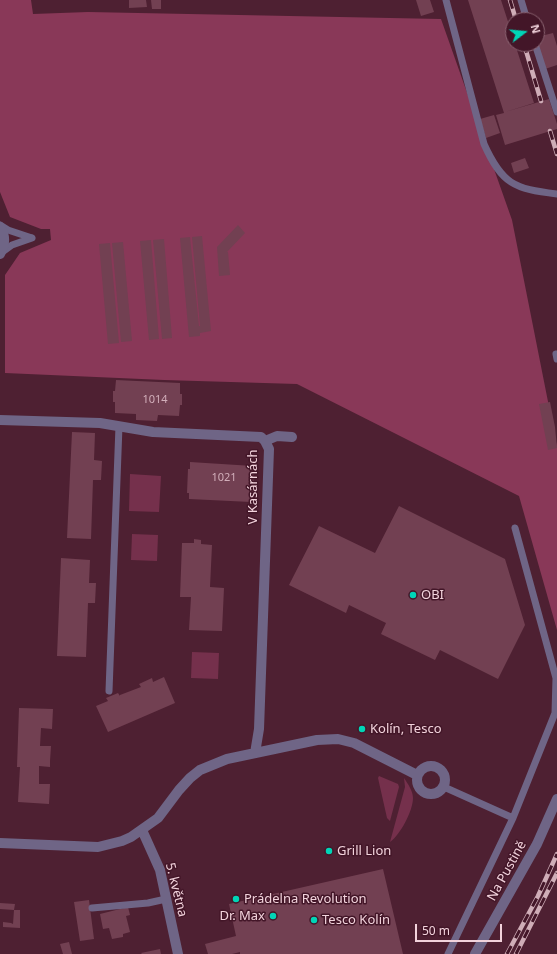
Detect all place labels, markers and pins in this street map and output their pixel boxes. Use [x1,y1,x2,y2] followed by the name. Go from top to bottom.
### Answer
[421,587,444,603] place label: OBI
[408,590,418,600] marker: OBI
[370,721,441,737] place label: Kolín, Tesco
[357,724,367,734] marker: Kolín, Tesco
[337,843,391,859] place label: Grill Lion
[324,846,334,856] marker: Grill Lion
[244,891,367,907] place label: Prádelna Revolution
[231,894,241,904] marker: Prádelna Revolution
[219,908,265,924] place label: Dr. Max
[268,911,278,921] marker: Dr. Max
[322,912,390,928] place label: Tesco Kolín
[309,915,319,925] marker: Tesco Kolín

